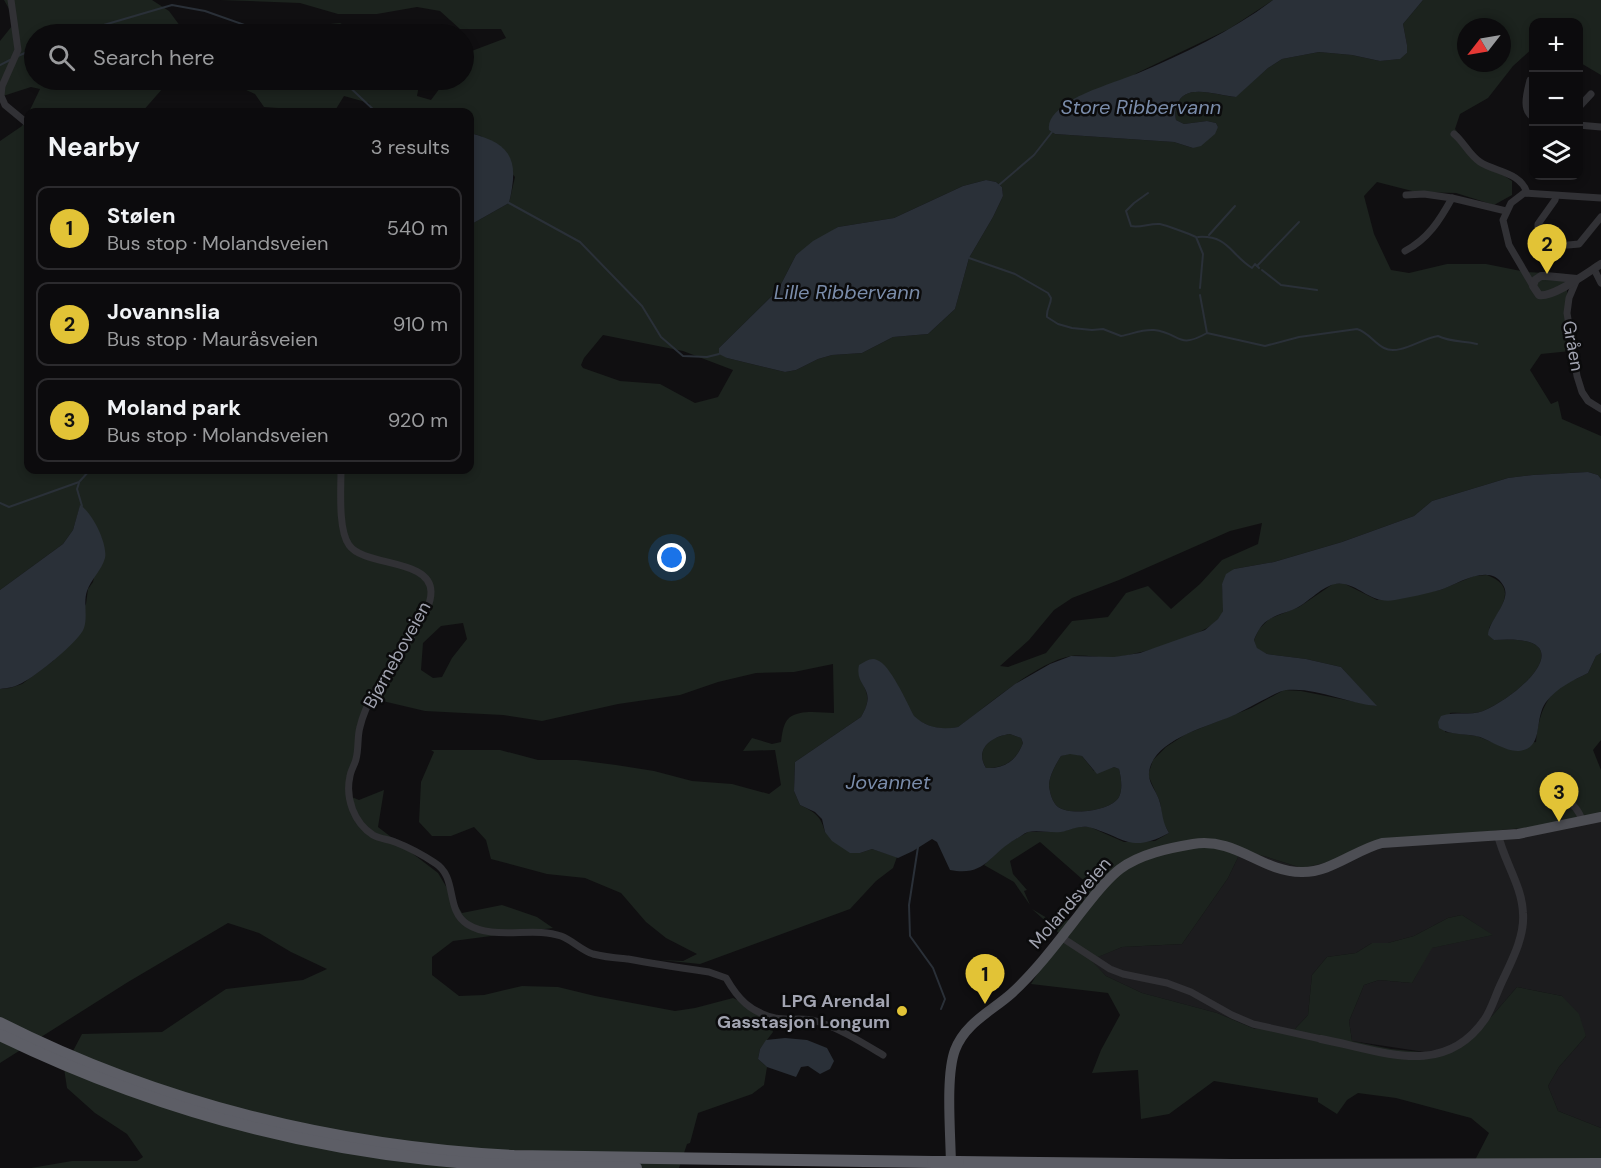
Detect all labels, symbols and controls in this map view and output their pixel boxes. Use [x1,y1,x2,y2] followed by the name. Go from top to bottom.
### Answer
[1457,18,1511,72] north arrow
[1529,18,1583,180] map controls
[1529,18,1583,72] button: +
[24,24,474,90] search box
[45,41,78,74] icon: search
[93,43,214,72] text: Search here
[1529,72,1583,126] button: −
[1061,94,1221,120] water label: Store Ribbervann
[1529,126,1583,180] button: layers
[48,130,140,164] text: Nearby
[371,134,450,160] text: 3 results
[107,201,176,230] text: Stølen
[66,215,73,241] text: 1
[387,215,448,241] text: 540 m
[1528,224,1566,274] pin: 2
[107,230,329,256] text: Bus stop · Molandsveien
[774,279,920,305] water label: Lille Ribbervann
[107,297,220,326] text: Jovannslia
[64,311,75,337] text: 2
[393,311,448,337] text: 910 m
[1557,319,1589,373] street label: Gråen
[107,326,318,352] text: Bus stop · Mauråsveien
[107,393,241,422] text: Moland park
[63,407,76,433] text: 3
[388,407,448,433] text: 920 m
[107,422,329,448] text: Bus stop · Molandsveien
[657,543,686,572] your location
[358,597,436,713] street label: Bjørneboveien
[846,769,931,795] water label: Jovannet
[1540,772,1578,822] pin: 3
[1024,852,1116,954] street label: Molandsveien
[966,954,1004,1004] pin: 1
[717,989,890,1034] place label: LPG Arendal Gasstasjon Longum
[895,1004,909,1018] marker: LPG Arendal Gasstasjon Longum

